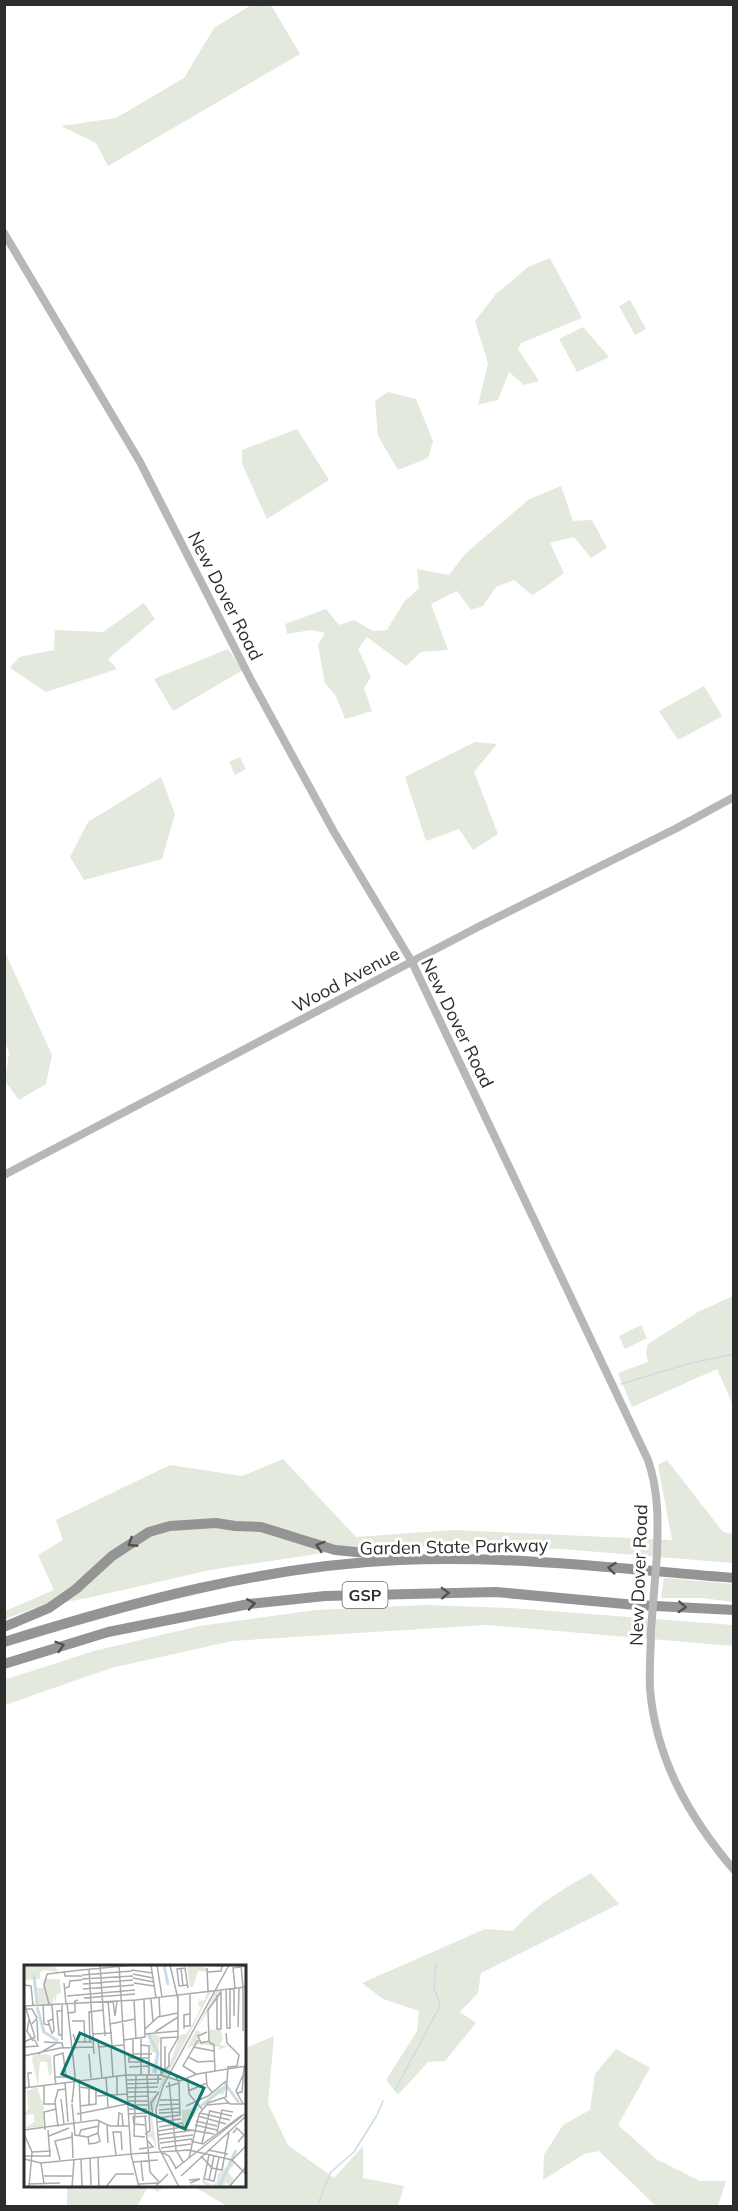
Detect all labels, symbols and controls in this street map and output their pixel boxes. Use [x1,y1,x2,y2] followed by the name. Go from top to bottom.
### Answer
[183,527,268,664] street label: New Dover Road
[288,942,403,1017] street label: Wood Avenue
[416,954,499,1091] street label: New Dover Road
[625,1504,652,1646] street label: New Dover Road
[360,1533,549,1560] street label: Garden State Parkway
[128,1536,138,1548] one-way arrow
[315,1541,326,1553] one-way arrow
[608,1562,617,1575] one-way arrow
[342,1582,388,1608] road number: GSP
[441,1587,450,1599] one-way arrow
[246,1599,255,1611] one-way arrow
[677,1601,686,1614] one-way arrow
[54,1641,65,1653] one-way arrow
[24,1965,246,2187] inset map

